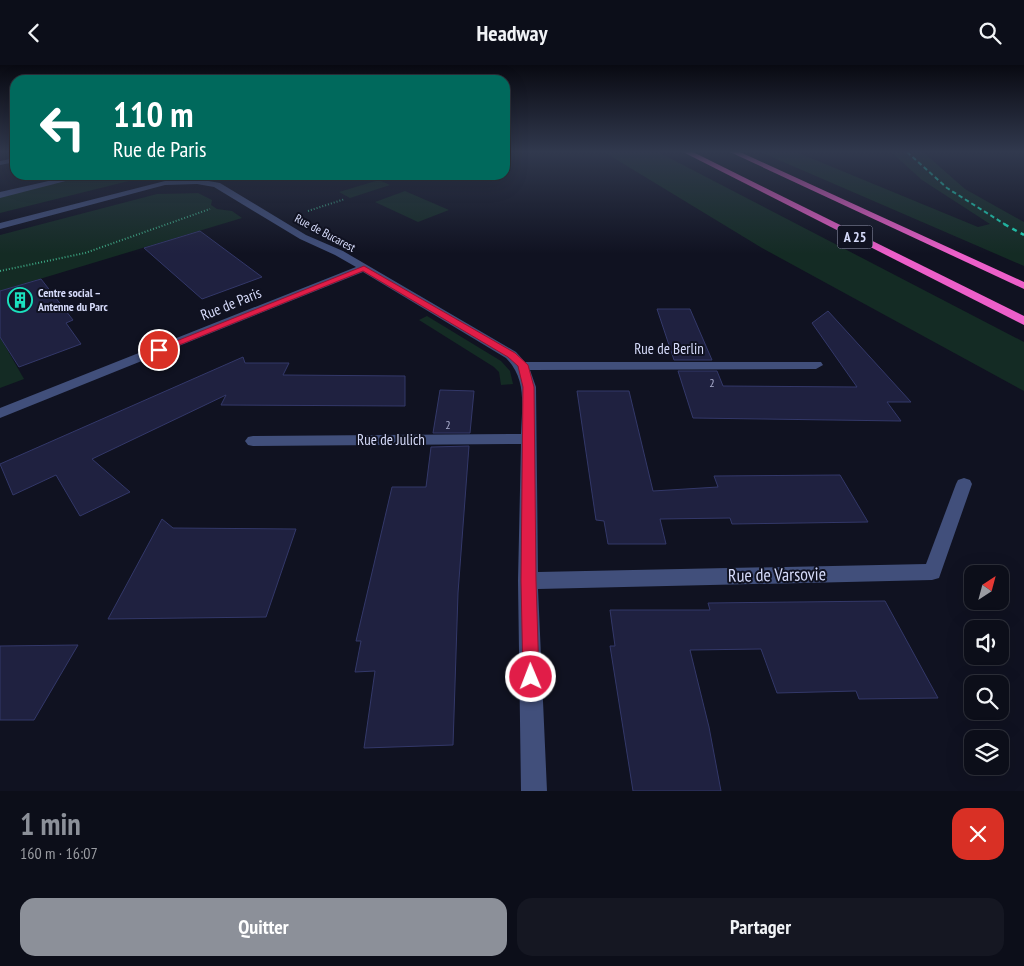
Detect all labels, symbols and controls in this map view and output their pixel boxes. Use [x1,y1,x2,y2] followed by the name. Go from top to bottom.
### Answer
[20,19,48,47] icon: back
[476,19,548,47] text: Headway
[976,19,1004,47] icon: search
[113,91,194,137] text: 110 m
[30,95,95,160] icon: left
[113,135,207,163] text: Rue de Paris
[292,210,359,255] street label: Rue de Bucarest
[838,225,872,248] road number: A 25
[198,283,264,324] street label: Rue de Paris
[37,285,108,314] place label: Centre social – Antenne du Parc
[7,287,33,313] building icon: Centre social – Antenne du Parc
[138,329,180,371] pin
[145,336,173,364] icon: arrive
[634,339,704,358] street label: Rue de Berlin
[709,375,715,390] house number: 2
[445,417,451,432] house number: 2
[357,430,425,449] street label: Rue de Julich
[728,562,826,587] street label: Rue de Varsovie
[964,565,1009,610] north arrow
[964,565,1009,775] map controls
[964,620,1009,665] button: sound
[504,650,556,702] position arrow
[964,675,1009,720] button: search
[964,730,1009,775] button: layers
[20,804,81,843] text: 1 min
[952,808,1004,860] button: close
[20,843,98,863] text: 160 m · 16:07
[20,898,507,956] button: Quitter
[517,898,1004,956] button: Partager

